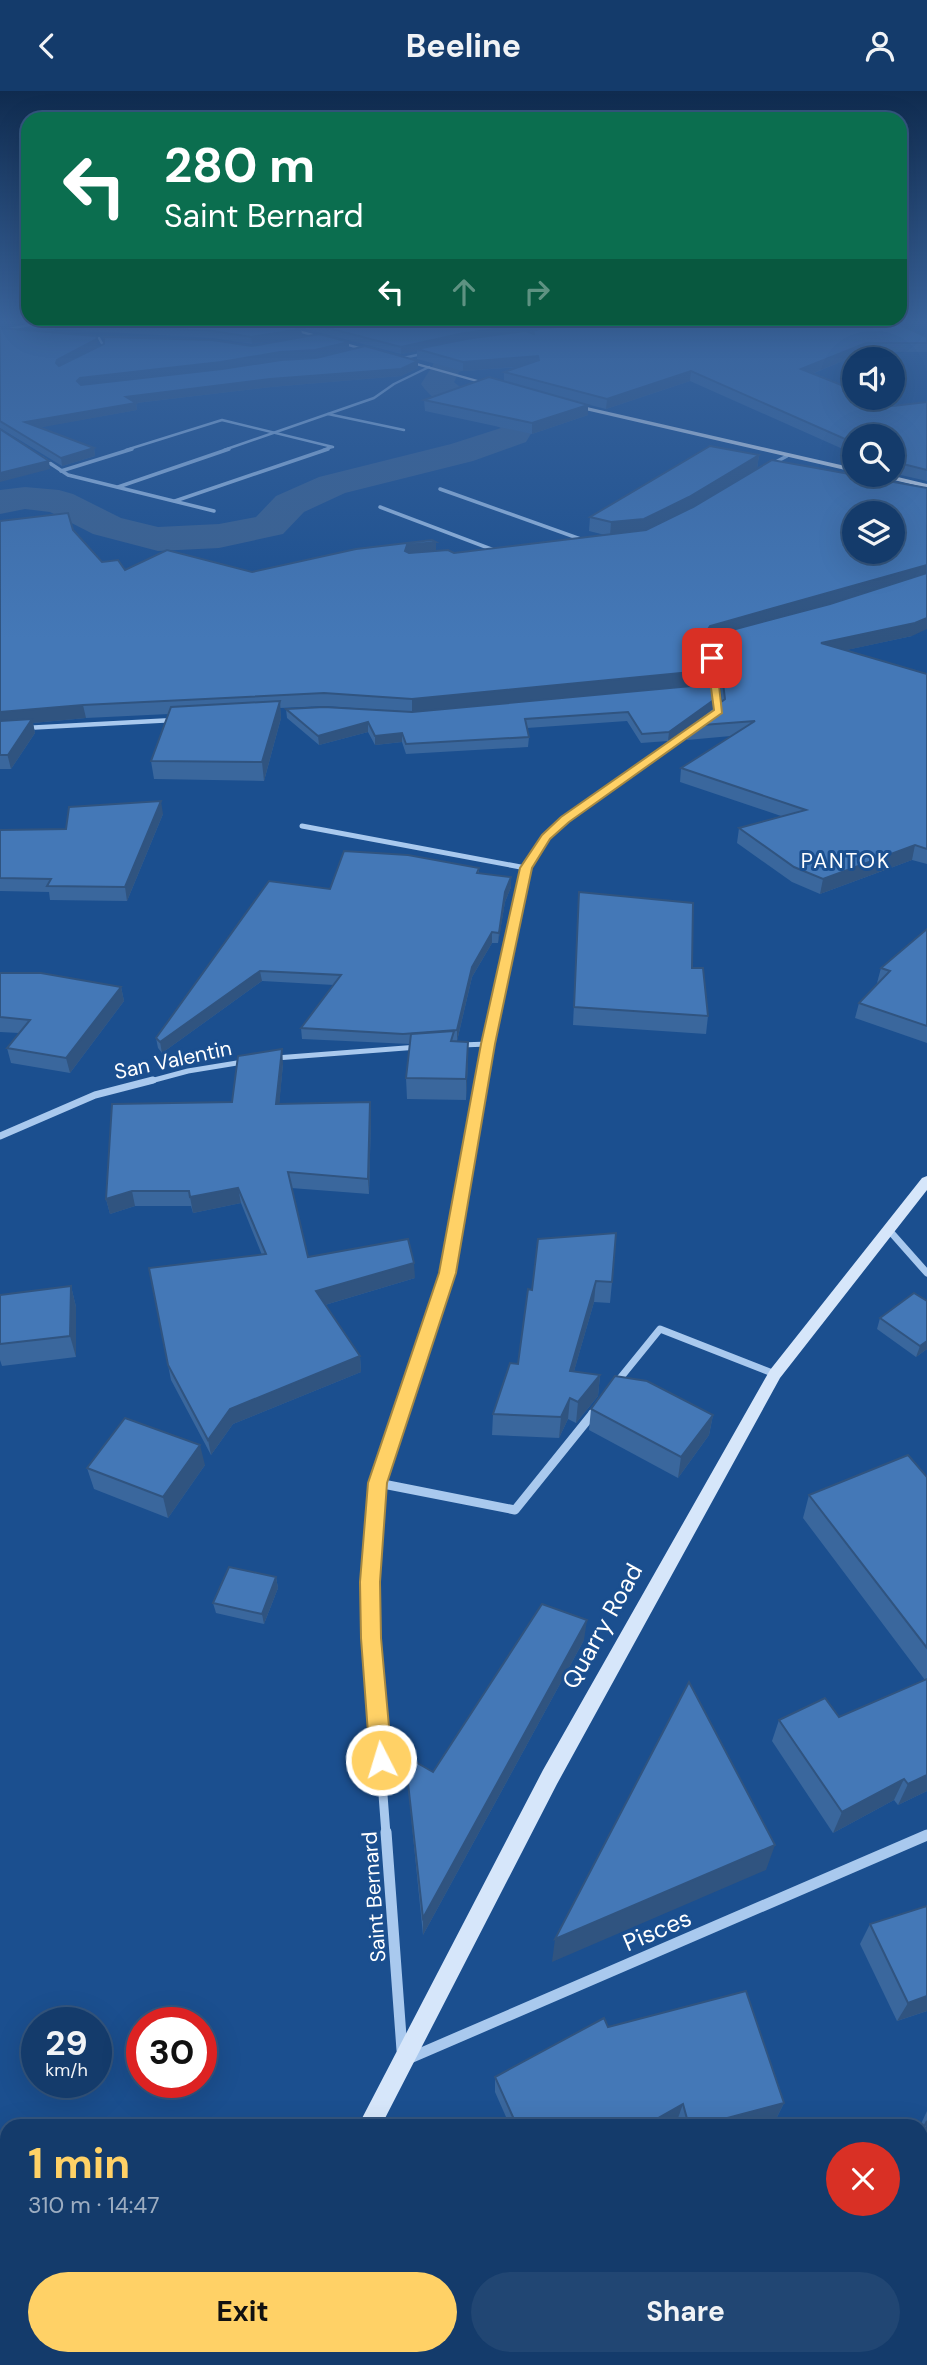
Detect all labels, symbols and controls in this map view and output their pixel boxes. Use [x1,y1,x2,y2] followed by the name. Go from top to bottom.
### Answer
[406,25,521,67] text: Beeline
[28,27,66,65] icon: back
[861,27,899,65] icon: person
[164,133,315,197] text: 280 m
[49,140,140,231] icon: left
[164,195,363,237] text: Saint Bernard
[372,273,410,311] icon: left
[445,273,483,311] icon: ahead
[518,273,556,311] icon: right
[842,347,905,564] map controls
[842,347,905,410] button: sound
[842,424,905,487] button: search
[842,501,905,564] button: layers
[682,628,742,688] pin
[693,639,731,677] icon: arrive
[801,847,891,875] district label: PANTOK
[112,1034,234,1086] street label: San Valentin
[555,1558,649,1694] street label: Quarry Road
[344,1723,418,1797] position arrow
[355,1831,393,1963] street label: Saint Bernard
[618,1902,696,1958] street label: Pisces
[126,2007,217,2098] speed limit sign: 30
[45,2020,88,2066] text: 29
[45,2058,88,2082] text: km/h
[28,2136,130,2191] text: 1 min
[826,2142,900,2216] button: close
[28,2190,160,2220] text: 310 m · 14:47
[28,2272,457,2352] button: Exit
[471,2272,900,2352] button: Share

